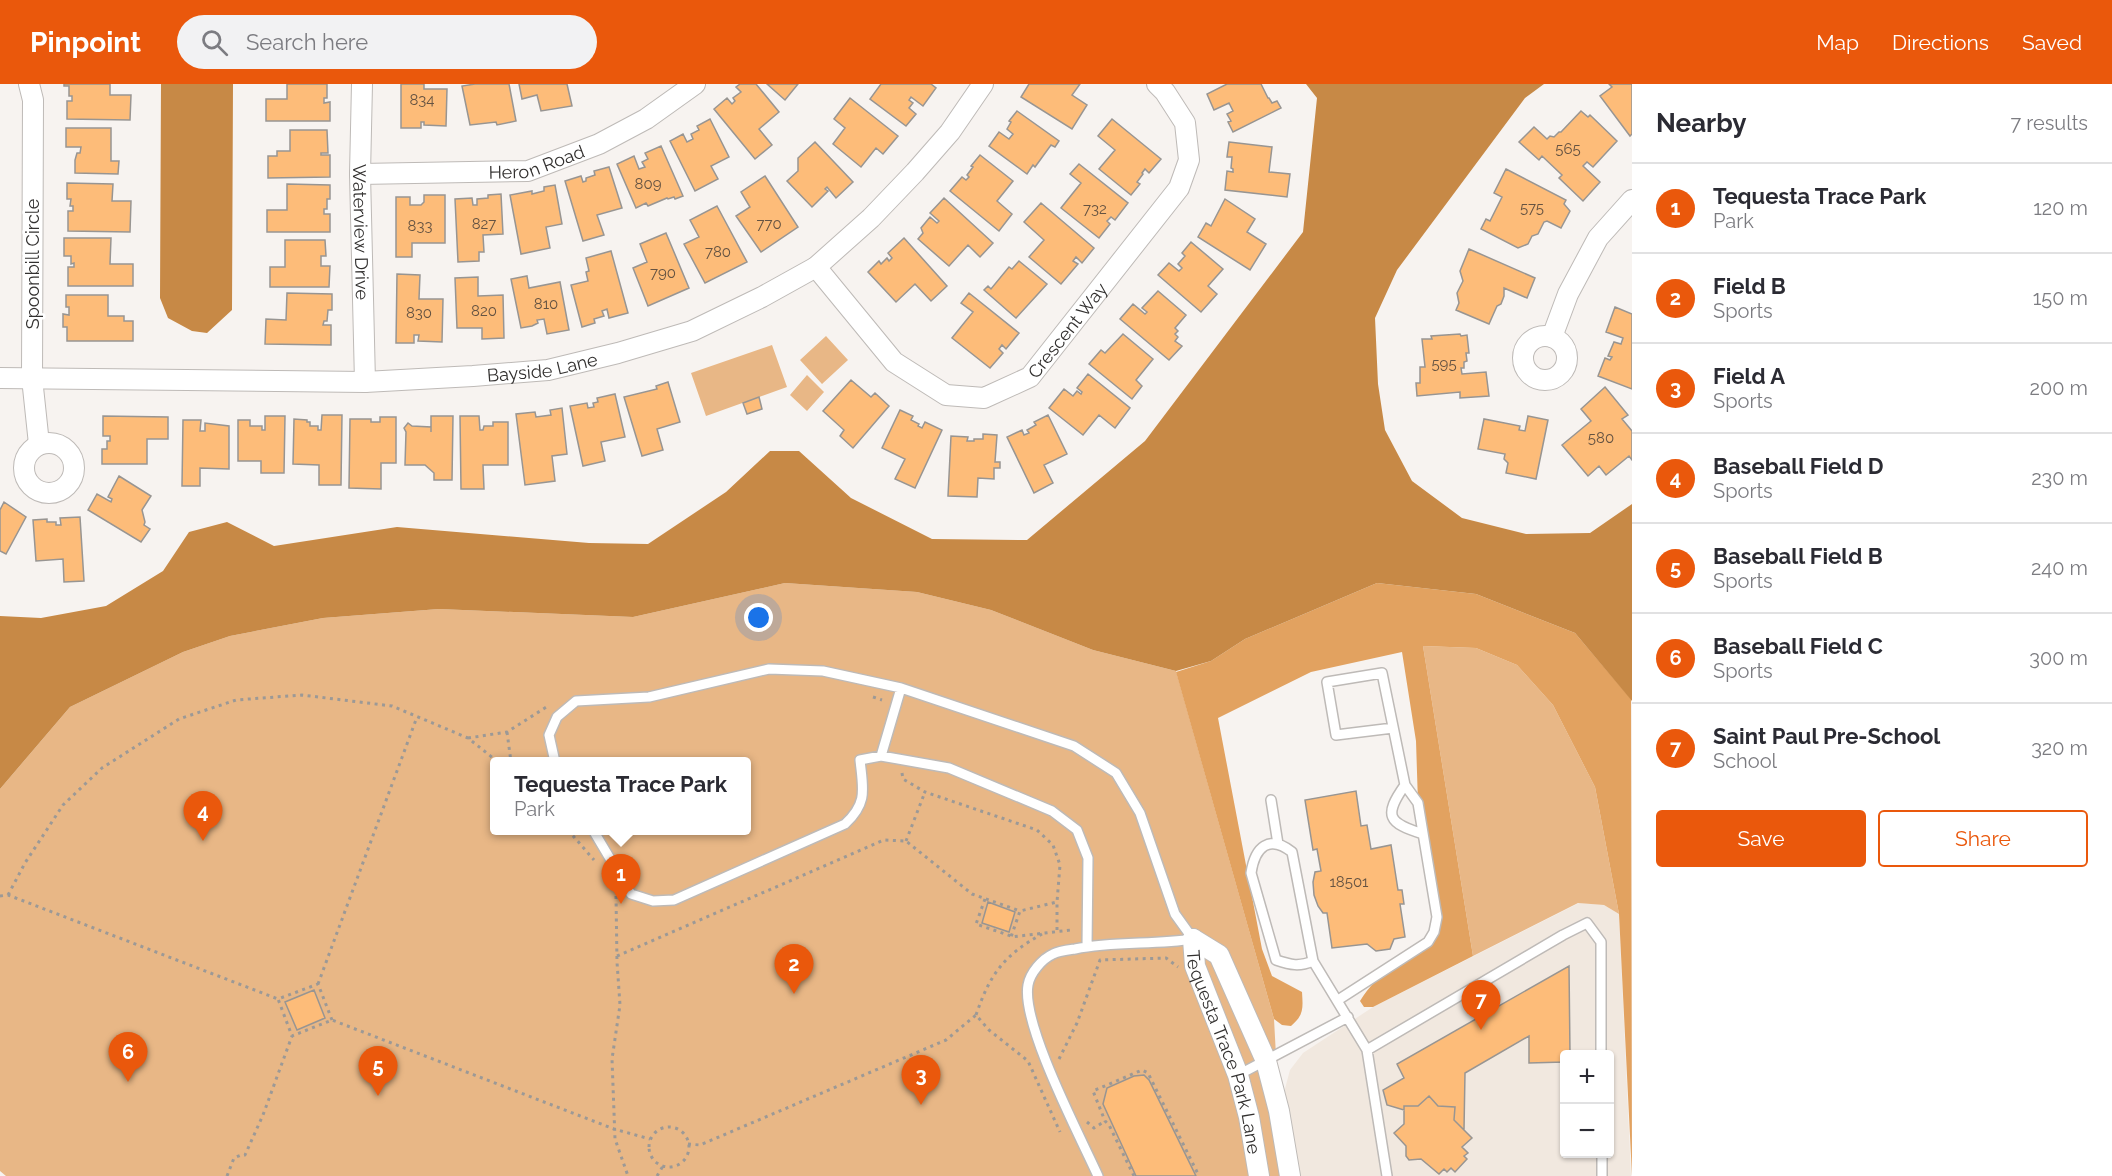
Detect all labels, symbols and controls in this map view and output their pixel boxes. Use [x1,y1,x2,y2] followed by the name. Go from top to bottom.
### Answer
[177,15,597,69] search box
[30,26,141,59] text: Pinpoint
[198,26,231,59] icon: search
[246,29,368,55] text: Search here
[1816,30,1859,55] text: Map
[1892,30,1989,55] text: Directions
[2022,30,2082,55] text: Saved
[409,91,435,109] house number: 834
[1656,108,1746,138] text: Nearby
[2010,111,2088,135] text: 7 results
[488,140,587,182] street label: Heron Road
[1555,140,1581,158] house number: 565
[349,164,374,301] street label: Waterview Drive
[635,175,662,193] house number: 809
[1713,183,1926,209] text: Tequesta Trace Park
[1671,196,1680,220] text: 1
[2033,196,2088,220] text: 120 m
[22,198,43,329] street label: Spoonbill Circle
[1520,199,1544,217] house number: 575
[1083,200,1107,218] house number: 732
[1713,209,1754,233] text: Park
[472,215,496,233] house number: 827
[756,215,782,233] house number: 770
[408,217,432,235] house number: 833
[705,243,731,261] house number: 780
[650,264,676,282] house number: 790
[1713,273,1786,299] text: Field B
[1023,278,1111,382] street label: Crescent Way
[1670,286,1681,310] text: 2
[2033,286,2088,310] text: 150 m
[534,295,558,313] house number: 810
[1713,299,1773,323] text: Sports
[471,302,497,320] house number: 820
[406,304,432,322] house number: 830
[486,348,600,385] street label: Bayside Lane
[1431,355,1457,373] house number: 595
[1713,363,1785,389] text: Field A
[1670,376,1681,400] text: 3
[2030,376,2088,400] text: 200 m
[1713,389,1773,413] text: Sports
[1588,429,1614,447] house number: 580
[1713,453,1883,479] text: Baseball Field D
[1670,466,1681,490] text: 4
[2031,466,2088,490] text: 230 m
[1713,479,1773,503] text: Sports
[1713,543,1883,569] text: Baseball Field B
[1670,556,1681,580] text: 5
[2031,556,2088,580] text: 240 m
[1713,569,1773,593] text: Sports
[744,603,773,632] your location
[1713,633,1883,659] text: Baseball Field C
[1669,646,1682,670] text: 6
[2029,646,2088,670] text: 300 m
[1713,659,1773,683] text: Sports
[1713,723,1940,749] text: Saint Paul Pre-School
[1670,736,1681,760] text: 7
[2031,736,2088,760] text: 320 m
[1713,749,1777,773] text: School
[490,757,751,835] popup
[514,771,727,797] text: Tequesta Trace Park
[184,792,222,841] pin: 4
[514,797,555,821] text: Park
[1656,810,1866,867] button: Save
[1878,810,2088,867] button: Share
[602,854,640,904] pin: 1
[1329,873,1369,891] house number: 18501
[774,944,814,994] pin: 2
[1183,949,1266,1156] street label: Tequesta Trace Park Lane
[1462,980,1500,1030] pin: 7
[108,1032,148,1082] pin: 6
[358,1046,398,1096] pin: 5
[1560,1050,1614,1158] map controls
[1560,1050,1614,1104] button: +
[902,1056,940,1105] pin: 3
[1560,1104,1614,1158] button: −

